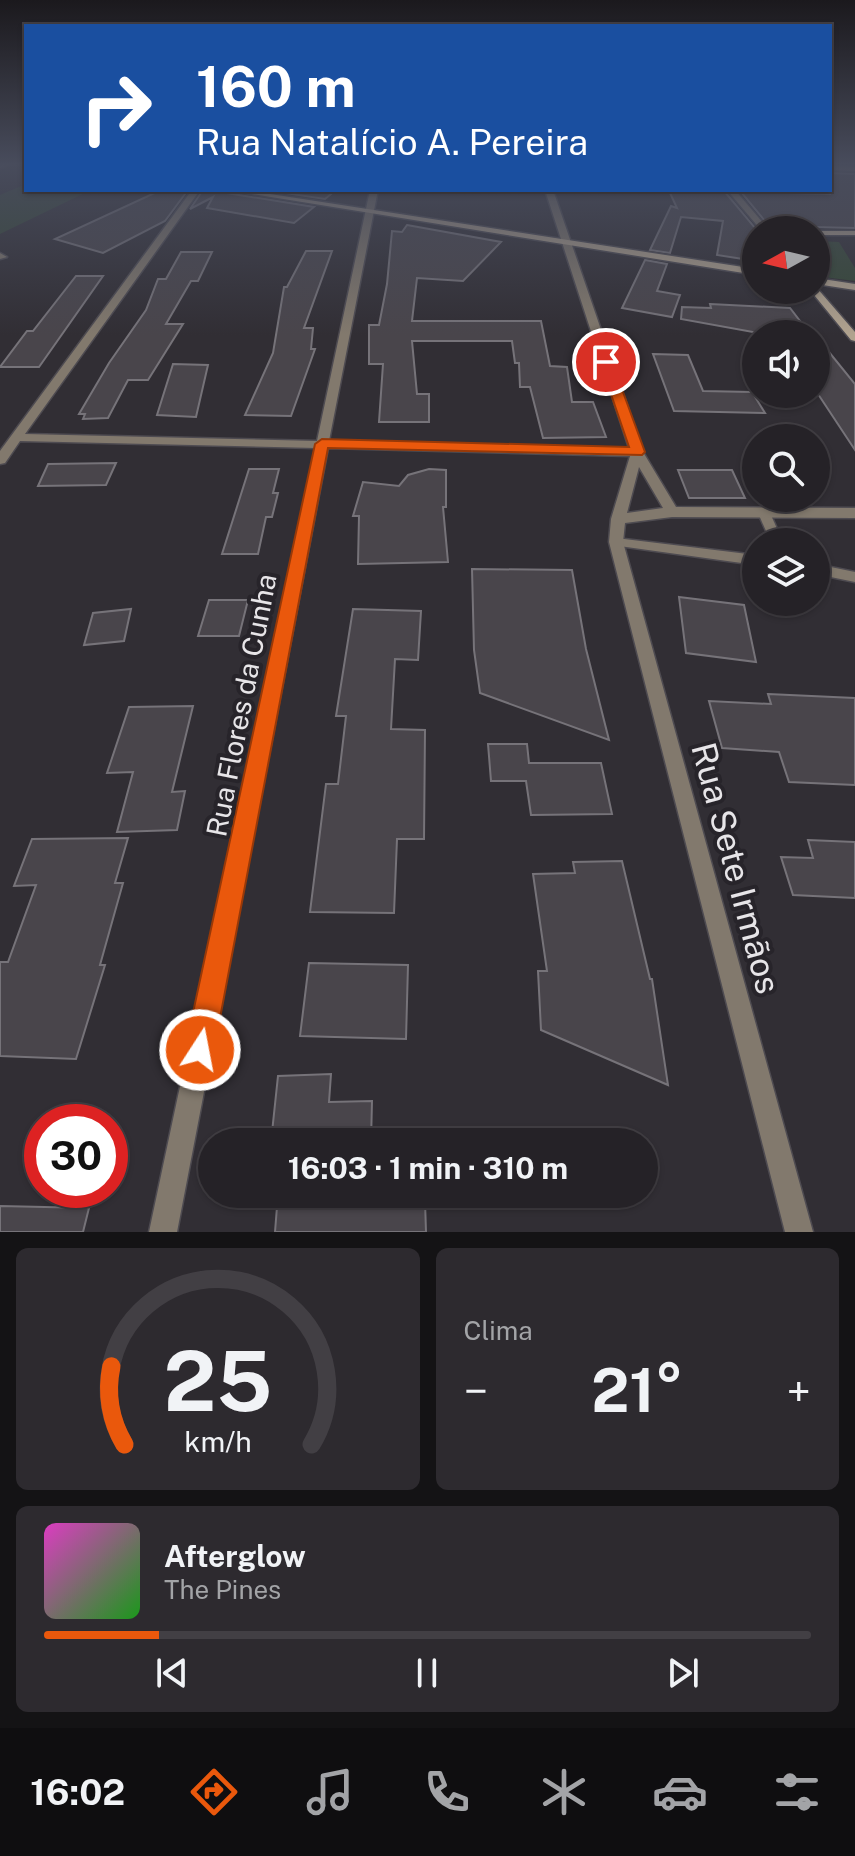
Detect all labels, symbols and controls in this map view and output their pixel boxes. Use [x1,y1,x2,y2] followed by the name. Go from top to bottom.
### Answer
[196,54,356,120] text: 160 m
[64,56,168,160] icon: right
[196,121,588,163] text: Rua Natalício A. Pereira
[742,216,830,304] north arrow
[742,216,830,616] map controls
[742,320,830,408] button: sound
[572,328,640,396] pin
[584,340,628,384] icon: arrive
[742,424,830,512] button: search
[742,528,830,616] button: layers
[199,571,283,839] street label: Rua Flores da Cunha
[683,738,789,998] street label: Rua Sete Irmãos
[158,1008,242,1092] position arrow
[24,1104,128,1208] speed limit sign: 30
[288,1150,568,1186] text: 16:03 · 1 min · 310 m
[464,1315,533,1346] text: Clima
[163,1332,272,1430] text: 25
[591,1355,683,1426] text: 21°
[464,1365,488,1417] text: −
[787,1365,811,1417] text: +
[184,1425,251,1458] text: km/h
[164,1538,306,1574] text: Afterglow
[164,1574,281,1605] text: The Pines
[150,1651,194,1695] icon: previous
[405,1651,449,1695] icon: pause
[661,1651,705,1695] icon: next
[186,1764,242,1820] icon: directions
[302,1764,358,1820] icon: music
[419,1764,475,1820] icon: phone
[536,1764,592,1820] icon: climate
[652,1764,708,1820] icon: car
[769,1764,825,1820] icon: filters
[30,1771,125,1813] text: 16:02

